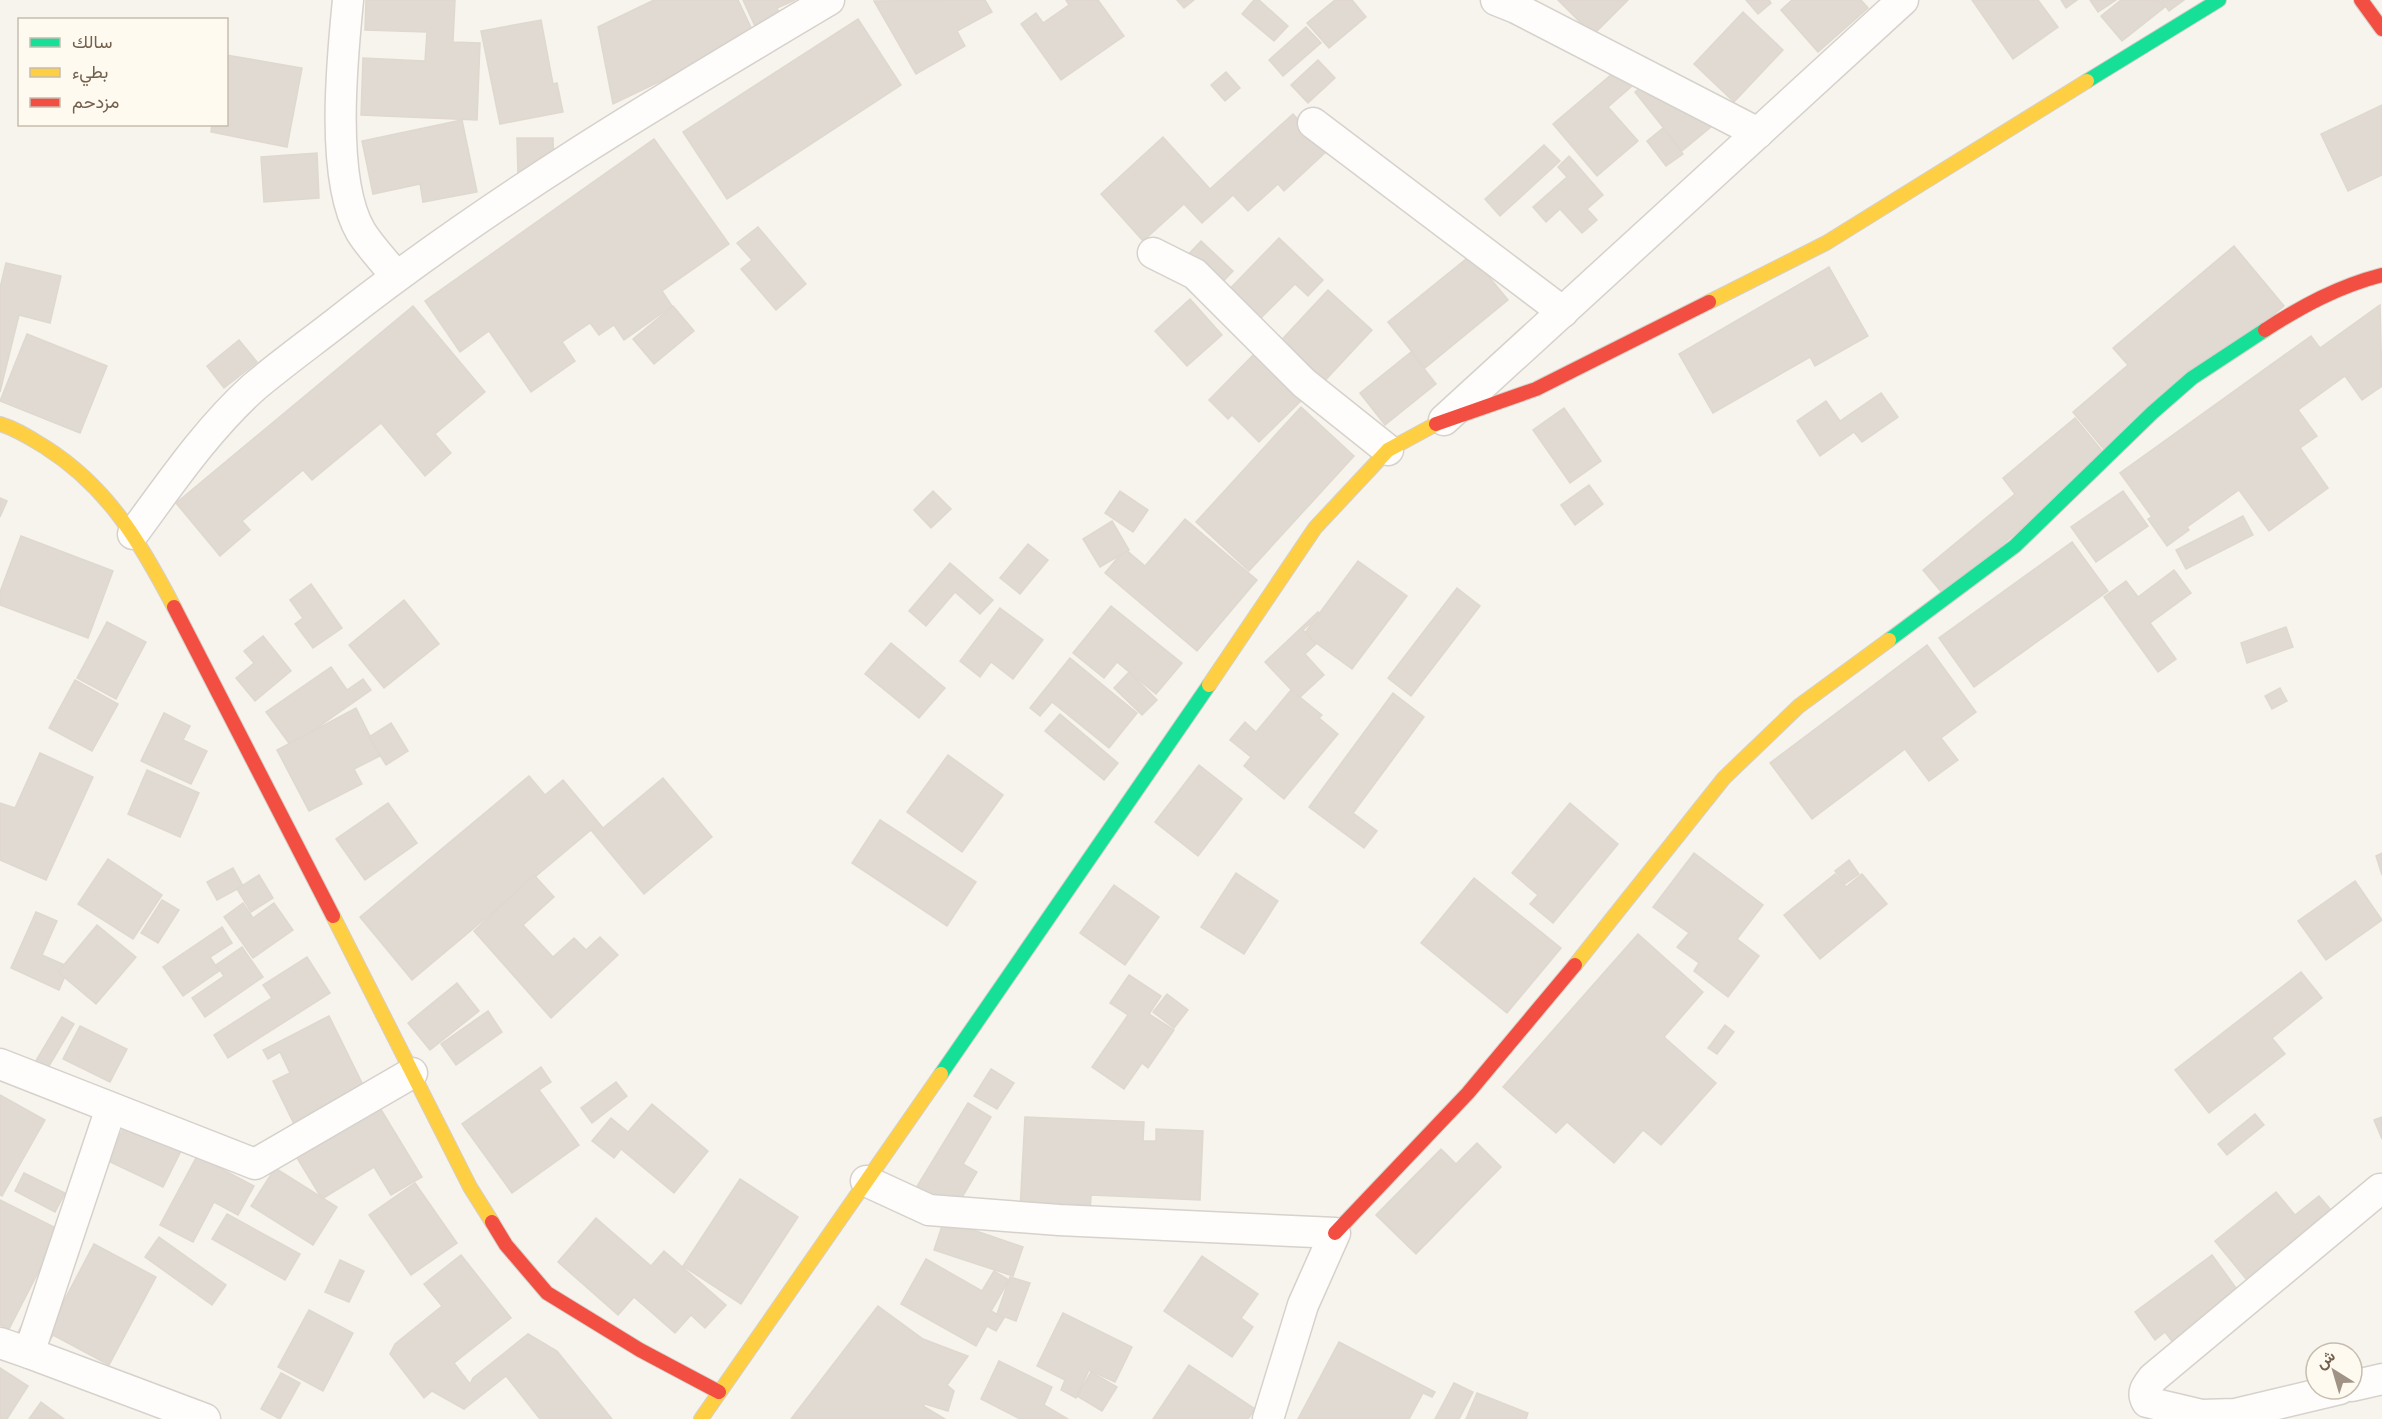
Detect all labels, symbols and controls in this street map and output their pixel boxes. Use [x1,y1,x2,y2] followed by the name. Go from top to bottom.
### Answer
[18,18,228,126] legend
[72,31,112,53] text: سالك
[72,61,108,87] text: بطيء
[72,91,119,114] text: مزدحم
[2304,1341,2364,1401] north arrow
[2312,1346,2339,1373] text: ش

